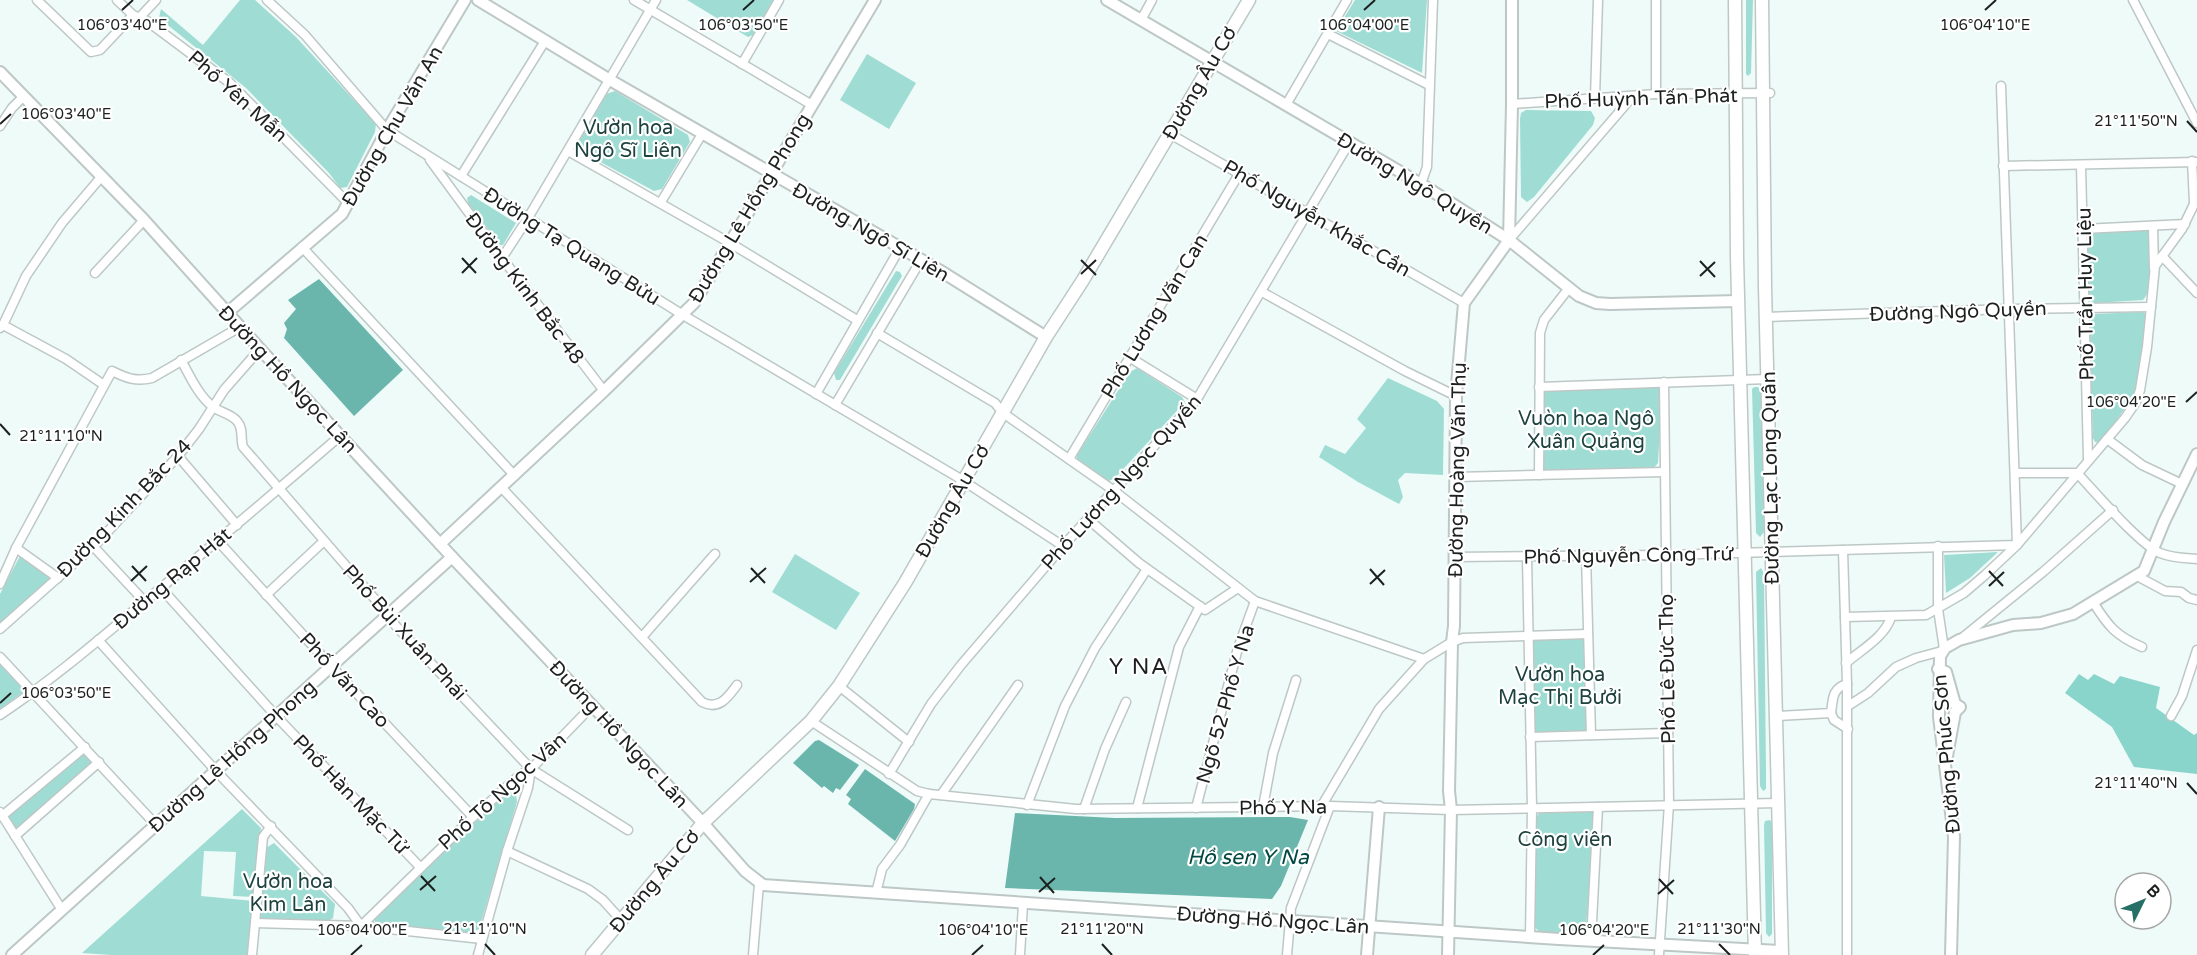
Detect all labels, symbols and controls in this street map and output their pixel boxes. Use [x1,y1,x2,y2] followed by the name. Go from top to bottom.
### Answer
[77,16,167,34] text: 106°03'40"E
[698,16,788,34] text: 106°03'50"E
[1319,16,1409,34] text: 106°04'00"E
[1940,16,2030,34] text: 106°04'10"E
[1157,22,1242,145] street label: Đường Âu Cơ
[337,42,449,211] street label: Đường Chu Văn An
[183,46,292,148] street label: Phố Yên Mẫn
[1544,84,1739,114] street label: Phố Huỳnh Tấn Phát
[21,105,111,123] text: 106°03'40"E
[684,109,816,308] street label: Đường Lê Hồng Phong
[2094,112,2178,130] text: 21°11'50"N
[574,116,682,163] park label: Vườn hoa Ngô Sĩ Liên
[1332,128,1497,240] street label: Đường Ngô Quyền
[1218,155,1415,282] street label: Phố Nguyễn Khắc Cần
[788,178,953,288] street label: Đường Ngô Sĩ Liên
[478,183,664,311] street label: Đường Tạ Quang Bửu
[2072,207,2100,381] street label: Phố Trần Huy Liệu
[459,208,589,369] street label: Đường Kinh Bắc 48
[1096,230,1213,403] street label: Phố Lương Văn Can
[1869,297,2047,327] street label: Đường Ngô Quyền
[213,301,362,458] street label: Đường Hồ Ngọc Lân
[1444,362,1472,578] street label: Đường Hoàng Văn Thụ
[1757,371,1785,585] street label: Đường Lạc Long Quân
[1037,390,1207,575] street label: Phố Lương Ngọc Quyến
[2086,393,2176,411] text: 106°04'20"E
[1518,407,1654,454] park label: Vuòn hoa Ngô Xuân Quảng
[19,427,103,445] text: 21°11'10"N
[52,434,197,583] street label: Đường Kinh Bắc 24
[910,440,995,563] street label: Đường Âu Cơ
[109,522,237,635] street label: Đường Rạp Hát
[1523,542,1735,570] street label: Phố Nguyễn Công Trứ
[337,560,471,705] street label: Phố Bùi Xuân Phái
[1655,594,1681,744] street label: Phố Lê Đức Thọ
[1192,622,1260,787] street label: Ngõ 52 Phố Y Na
[294,628,394,733] street label: Phố Văn Cao
[1109,654,1169,680] district label: Y NA
[544,656,693,813] street label: Đường Hồ Ngọc Lân
[1498,663,1622,710] park label: Vườn hoa Mạc Thị Bưởi
[1928,673,1966,834] street label: Đường Phúc Sơn
[144,675,321,838] street label: Đường Lê Hồng Phong
[21,684,111,702] text: 106°03'50"E
[434,728,572,855] street label: Phố Tô Ngọc Vân
[287,730,414,860] street label: Phố Hàn Mặc Tử
[2094,774,2178,792] text: 21°11'40"N
[1239,795,1327,821] street label: Phố Y Na
[604,825,705,938] street label: Đường Âu Cơ
[1518,828,1612,852] park label: Công viên
[1187,845,1310,870] water label: Hồ sen Y Na
[243,870,333,917] park label: Vườn hoa Kim Lân
[2113,871,2173,931] north arrow
[2142,881,2164,902] text: B
[1176,902,1370,940] street label: Đường Hồ Ngọc Lân
[443,920,527,938] text: 21°11'10"N
[1060,920,1144,938] text: 21°11'20"N
[1677,920,1761,938] text: 21°11'30"N
[317,921,407,939] text: 106°04'00"E
[938,921,1028,939] text: 106°04'10"E
[1559,921,1649,939] text: 106°04'20"E

